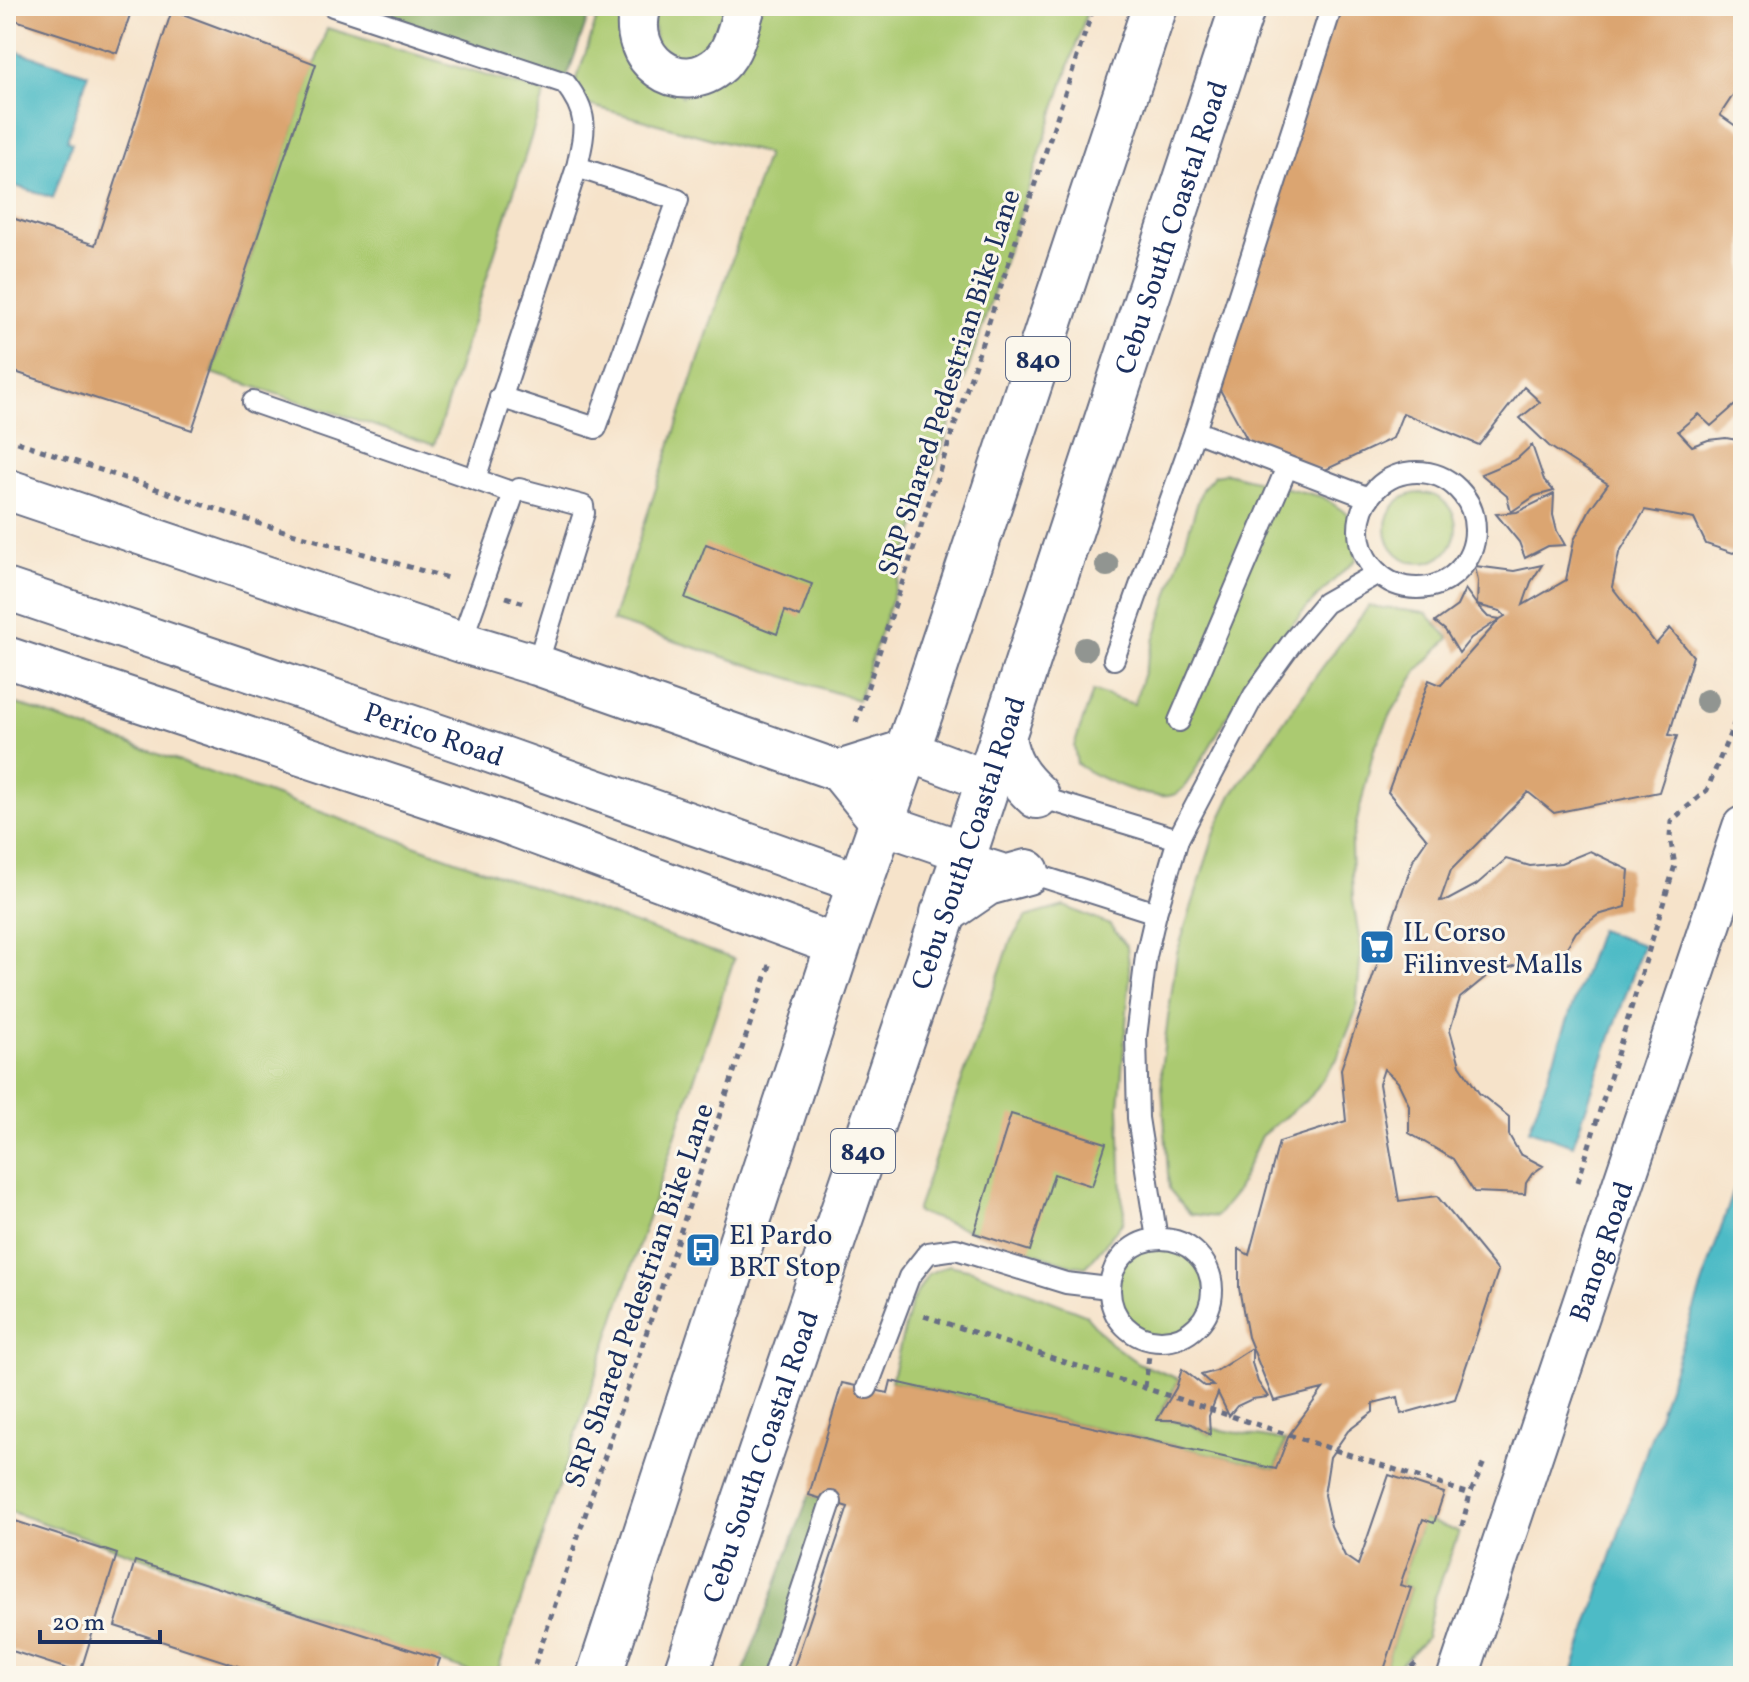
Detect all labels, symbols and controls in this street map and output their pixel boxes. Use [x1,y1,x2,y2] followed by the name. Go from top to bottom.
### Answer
[1106,76,1239,380] street label: Cebu South Coastal Road
[869,184,1031,581] street label: SRP Shared Pedestrian Bike Lane
[1006,337,1070,381] road number: 840
[903,692,1037,995] street label: Cebu South Coastal Road
[358,694,509,778] street label: Perico Road
[1403,914,1583,985] place label: IL Corso Filinvest Malls
[1358,928,1396,966] supermarket icon: IL Corso Filinvest Malls
[556,1098,725,1493] street label: SRP Shared Pedestrian Bike Lane
[831,1129,895,1173] road number: 840
[1561,1177,1645,1328] street label: Banog Road
[729,1217,841,1288] place label: El Pardo BRT Stop
[684,1231,722,1269] bus stop icon: El Pardo BRT Stop
[694,1306,830,1609] street label: Cebu South Coastal Road
[40,1594,160,1644] scale bar
[52,1607,105,1641] text: 20 m

